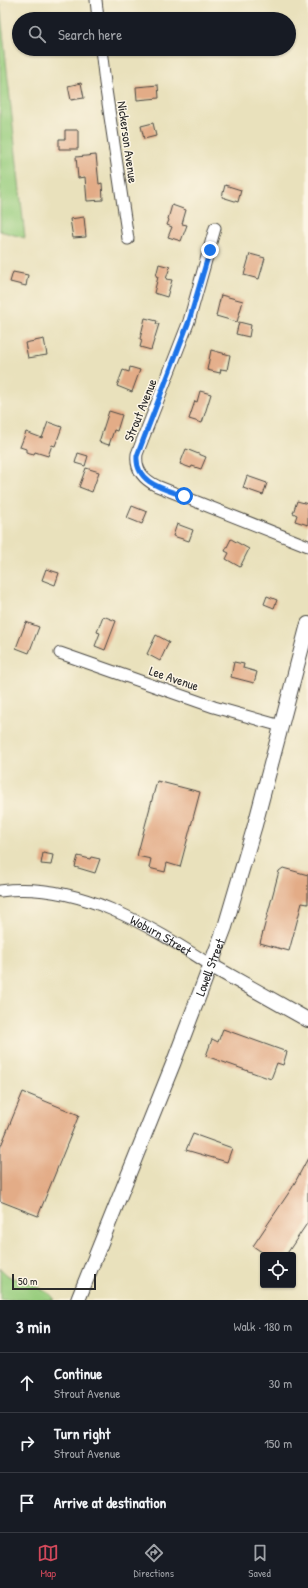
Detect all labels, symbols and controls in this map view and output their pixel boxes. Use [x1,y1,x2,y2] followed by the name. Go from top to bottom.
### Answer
[12,12,296,56] search box
[26,23,48,45] icon: search
[58,24,122,45] text: Search here
[113,100,143,184] street label: Nickerson Avenue
[201,241,219,259] route end
[119,376,161,444] street label: Strout Avenue
[175,487,193,505] route start
[147,661,201,695] street label: Lee Avenue
[127,910,196,960] street label: Woburn Street
[191,935,229,999] street label: Lowell Street
[260,1252,296,1288] map controls
[260,1252,296,1288] button: locate
[12,1272,96,1291] scale bar
[18,1274,38,1288] text: 50 m
[16,1315,51,1338] text: 3 min
[233,1317,292,1335] text: Walk · 180 m
[54,1363,102,1384] text: Continue
[16,1372,38,1394] icon: ahead
[269,1374,292,1392] text: 30 m
[54,1384,120,1402] text: Strout Avenue
[54,1423,110,1444] text: Turn right
[16,1432,38,1454] icon: right
[264,1434,292,1452] text: 150 m
[54,1444,120,1462] text: Strout Avenue
[16,1492,38,1514] icon: arrive
[54,1492,166,1513] text: Arrive at destination
[37,1542,59,1580] tab: Map
[134,1542,174,1580] tab: Directions
[248,1542,271,1580] tab: Saved

